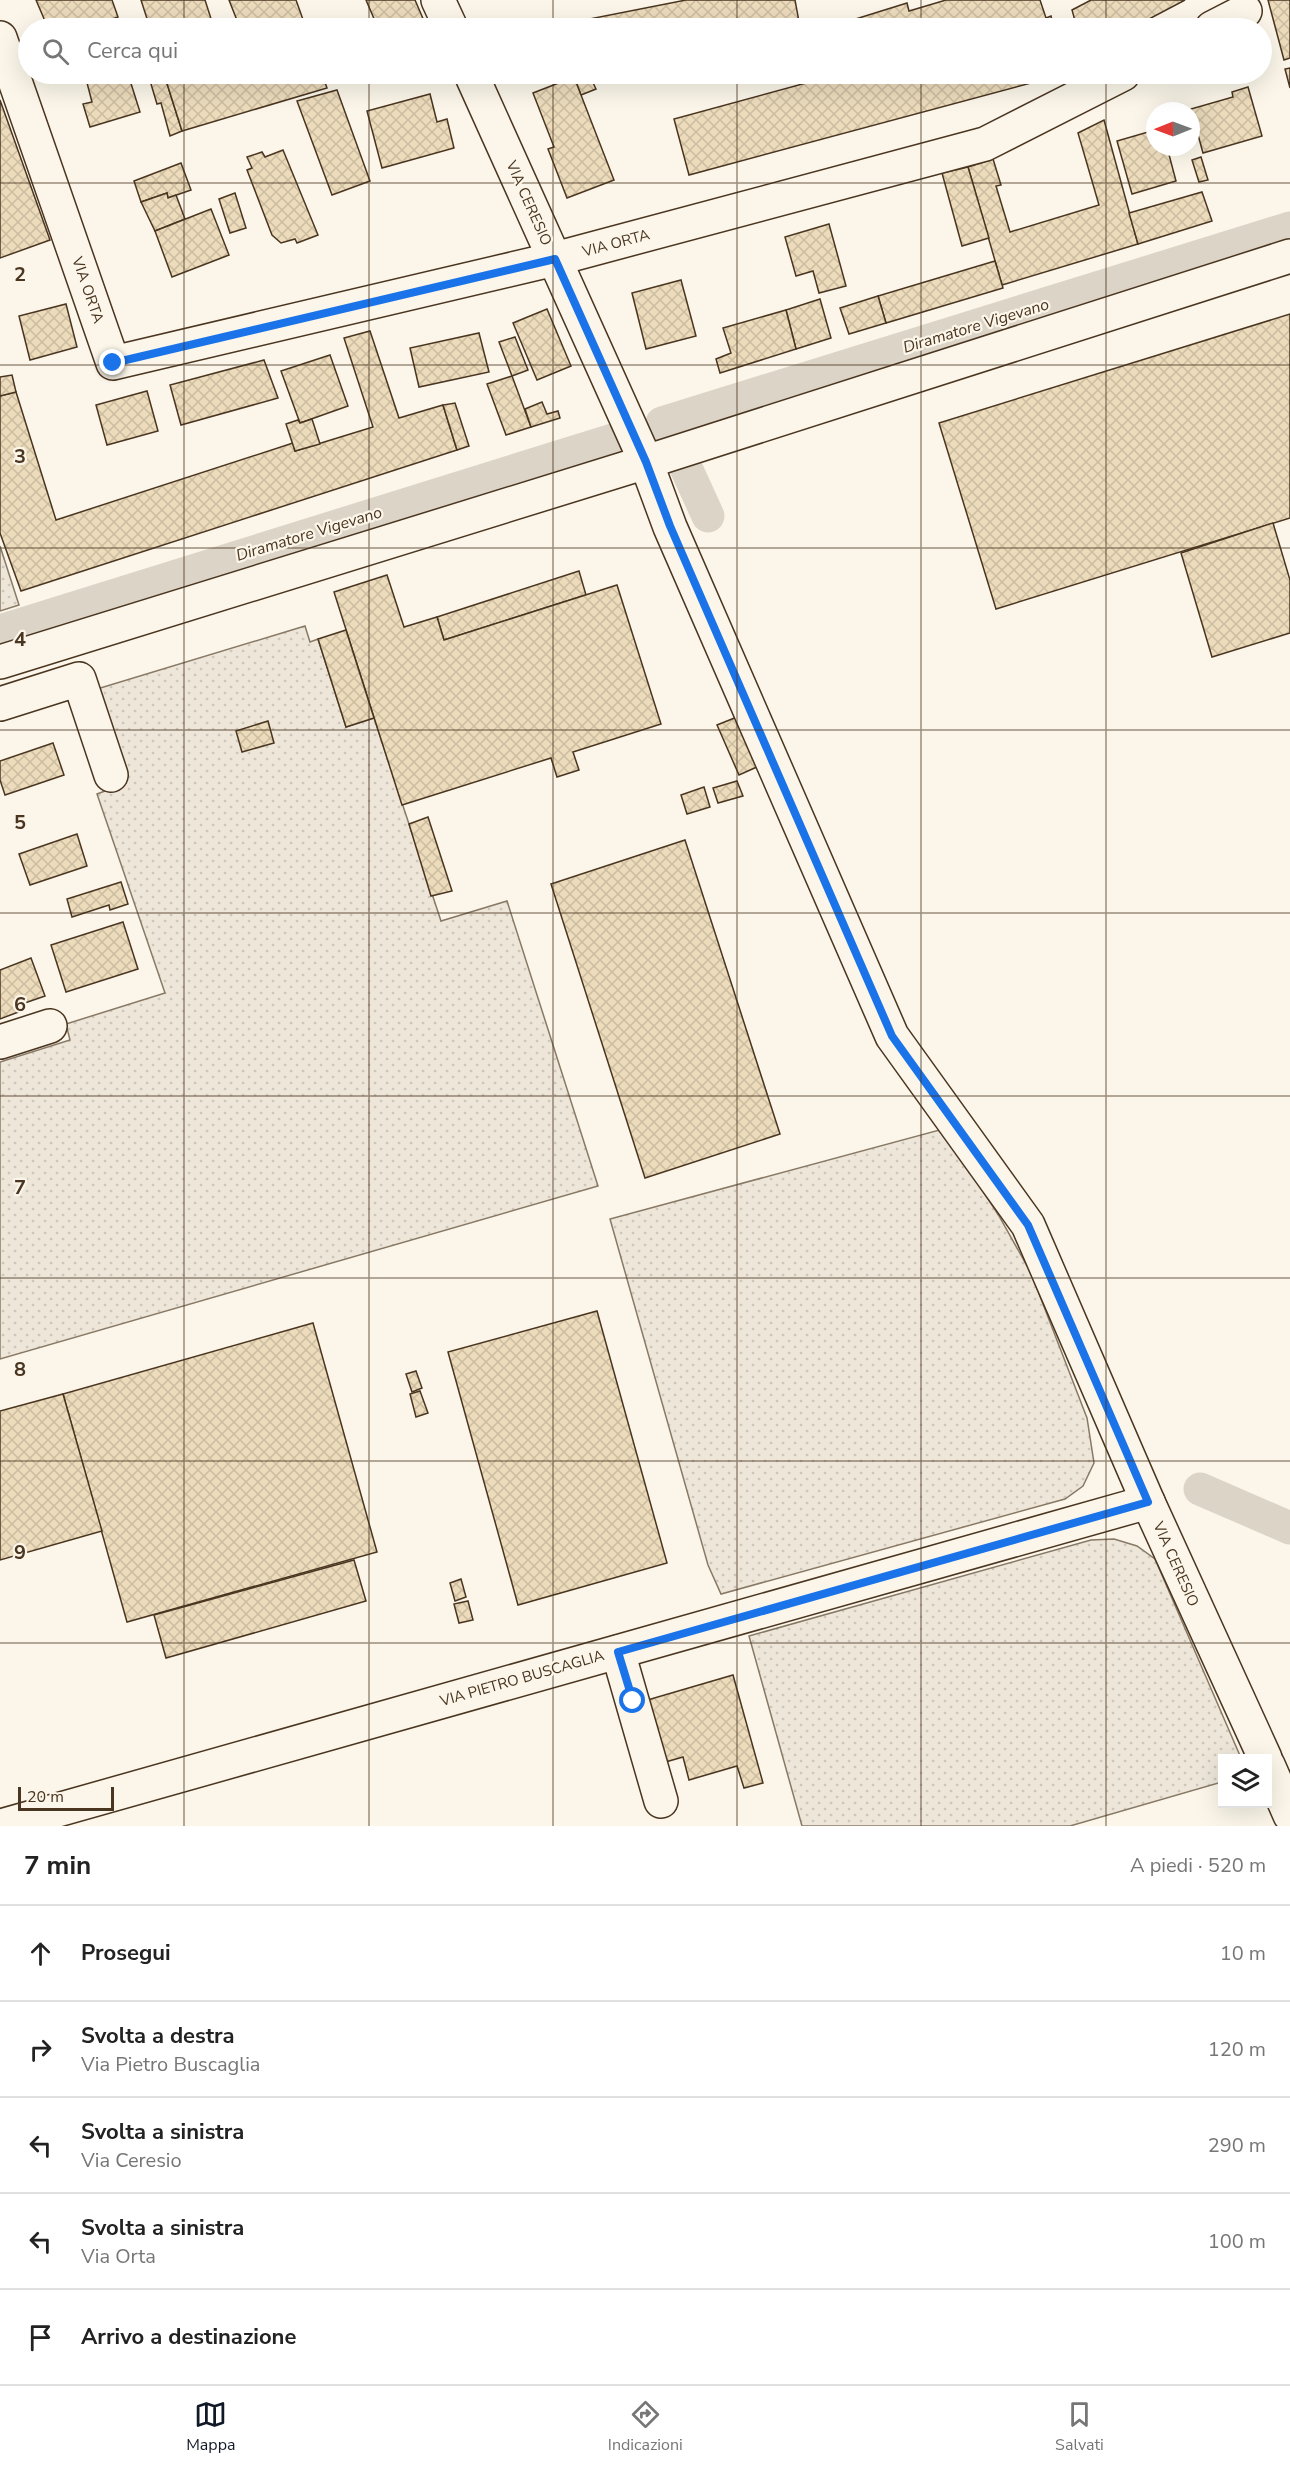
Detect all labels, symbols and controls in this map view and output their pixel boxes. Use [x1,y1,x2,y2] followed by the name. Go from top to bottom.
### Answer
[18,18,1272,84] search box
[39,35,72,68] icon: search
[87,36,178,66] text: Cerca qui
[1146,102,1200,156] north arrow
[501,156,557,249] street label: VIA CERESIO
[579,224,652,262] street label: VIA ORTA
[67,253,109,326] street label: VIA ORTA
[14,261,26,288] text: 2
[900,293,1052,359] water label: Diramatore Vigevano
[99,349,125,375] route end
[14,443,26,470] text: 3
[233,501,385,567] water label: Diramatore Vigevano
[14,626,26,653] text: 4
[14,809,26,836] text: 5
[14,991,26,1018] text: 6
[14,1174,26,1201] text: 7
[14,1356,26,1383] text: 8
[1148,1517,1204,1610] street label: VIA CERESIO
[14,1539,26,1566] text: 9
[437,1645,606,1711] street label: VIA PIETRO BUSCAGLIA
[619,1687,645,1713] route start
[1218,1754,1272,1808] map controls
[1218,1754,1272,1808] button: layers
[18,1784,114,1812] scale bar
[27,1786,64,1808] text: 20 m
[24,1848,91,1883] text: 7 min
[1130,1852,1266,1879] text: A piedi · 520 m
[24,1937,57,1970] icon: ahead
[81,1938,171,1968] text: Prosegui
[1220,1940,1266,1967] text: 10 m
[81,2021,235,2051] text: Svolta a destra
[24,2033,57,2066] icon: right
[1208,2036,1266,2063] text: 120 m
[81,2051,260,2078] text: Via Pietro Buscaglia
[81,2117,244,2147] text: Svolta a sinistra
[24,2129,57,2162] icon: left
[1208,2132,1266,2159] text: 290 m
[81,2147,182,2174] text: Via Ceresio
[81,2213,244,2243] text: Svolta a sinistra
[24,2225,57,2258] icon: left
[1208,2228,1266,2255] text: 100 m
[81,2243,156,2270] text: Via Orta
[24,2321,57,2354] icon: arrive
[81,2322,296,2352] text: Arrivo a destinazione
[186,2398,235,2456] tab: Mappa
[608,2398,683,2456] tab: Indicazioni
[1055,2398,1104,2456] tab: Salvati

